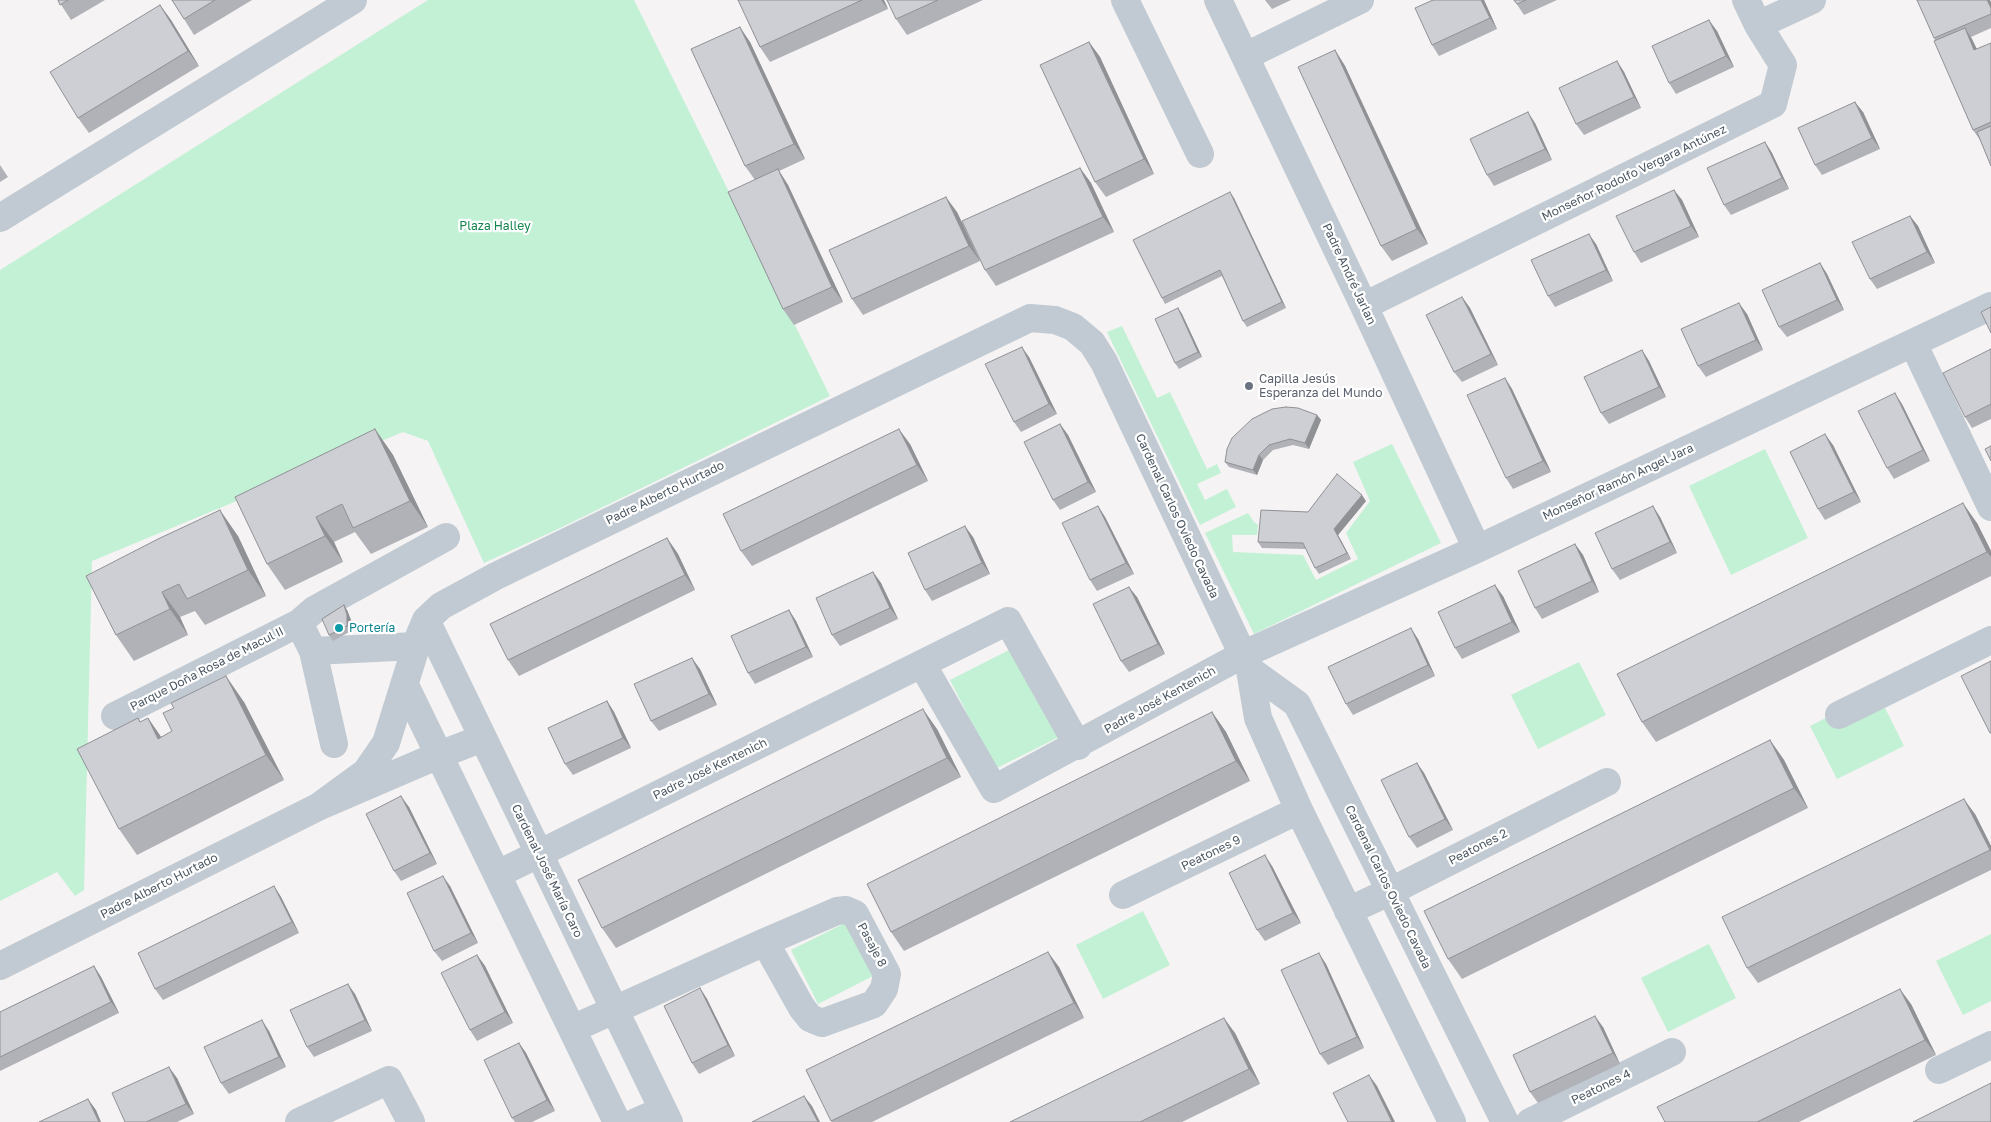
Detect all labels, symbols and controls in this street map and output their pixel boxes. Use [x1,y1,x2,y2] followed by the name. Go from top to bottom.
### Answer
[1539,122,1729,224] street label: Monseñor Rodolfo Vergara Antúnez
[459,219,531,233] park label: Plaza Halley
[1319,221,1379,327] street label: Padre André Jarlan
[1259,372,1382,400] place label: Capilla Jesús Esperanza del Mundo
[1243,380,1255,392] marker: Capilla Jesús Esperanza del Mundo
[1132,431,1222,601] street label: Cardenal Carlos Oviedo Cavada
[1540,441,1696,523] street label: Monseñor Ramón Angel Jara
[604,458,726,528] street label: Padre Alberto Hurtado
[349,621,395,635] place label: Portería
[333,622,345,634] marker: Portería
[128,624,286,714] street label: Parque Doña Rosa de Macul II
[1102,663,1218,737] street label: Padre José Kentenich
[651,735,769,803] street label: Padre José Kentenich
[508,802,586,940] street label: Cardenal José María Caro
[1342,803,1434,971] street label: Cardenal Carlos Oviedo Cavada
[1446,826,1510,868] street label: Peatones 2
[1179,832,1243,874] street label: Peatones 9
[98,850,220,922] street label: Padre Alberto Hurtado
[854,920,890,970] street label: Pasaje 8
[1569,1066,1633,1108] street label: Peatones 4

